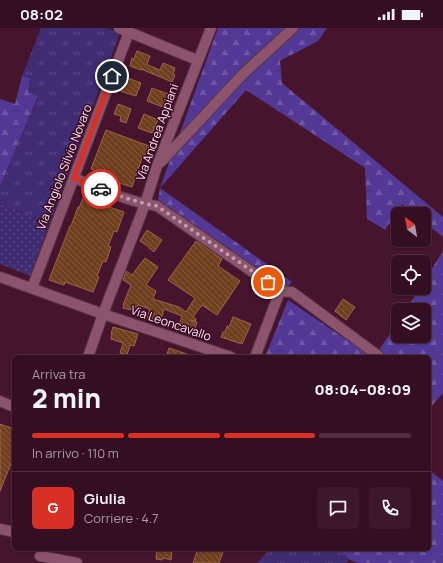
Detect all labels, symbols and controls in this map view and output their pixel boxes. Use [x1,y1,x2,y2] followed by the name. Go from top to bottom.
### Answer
[20,4,63,25] text: 08:02
[95,59,129,93] pin
[101,65,123,87] icon: home
[132,81,182,183] street label: Via Andrea Appiani
[32,102,96,232] street label: Via Angiolo Silvio Novaro
[81,169,121,209] courier
[90,178,112,200] icon: car
[391,207,431,247] north arrow
[391,207,431,343] map controls
[391,255,431,295] button: locate
[251,265,285,299] pin
[257,271,279,293] icon: bag
[128,301,214,345] street label: Via Leoncavallo
[391,303,431,343] button: layers
[32,365,86,383] text: Arriva tra
[315,379,411,400] text: 08:04–08:09
[32,380,101,416] text: 2 min
[32,444,119,462] text: In arrivo · 110 m
[317,487,359,529] button: chat
[369,487,411,529] button: phone
[84,488,126,509] text: Giulia
[48,497,58,518] text: G
[84,509,159,527] text: Corriere · 4.7

